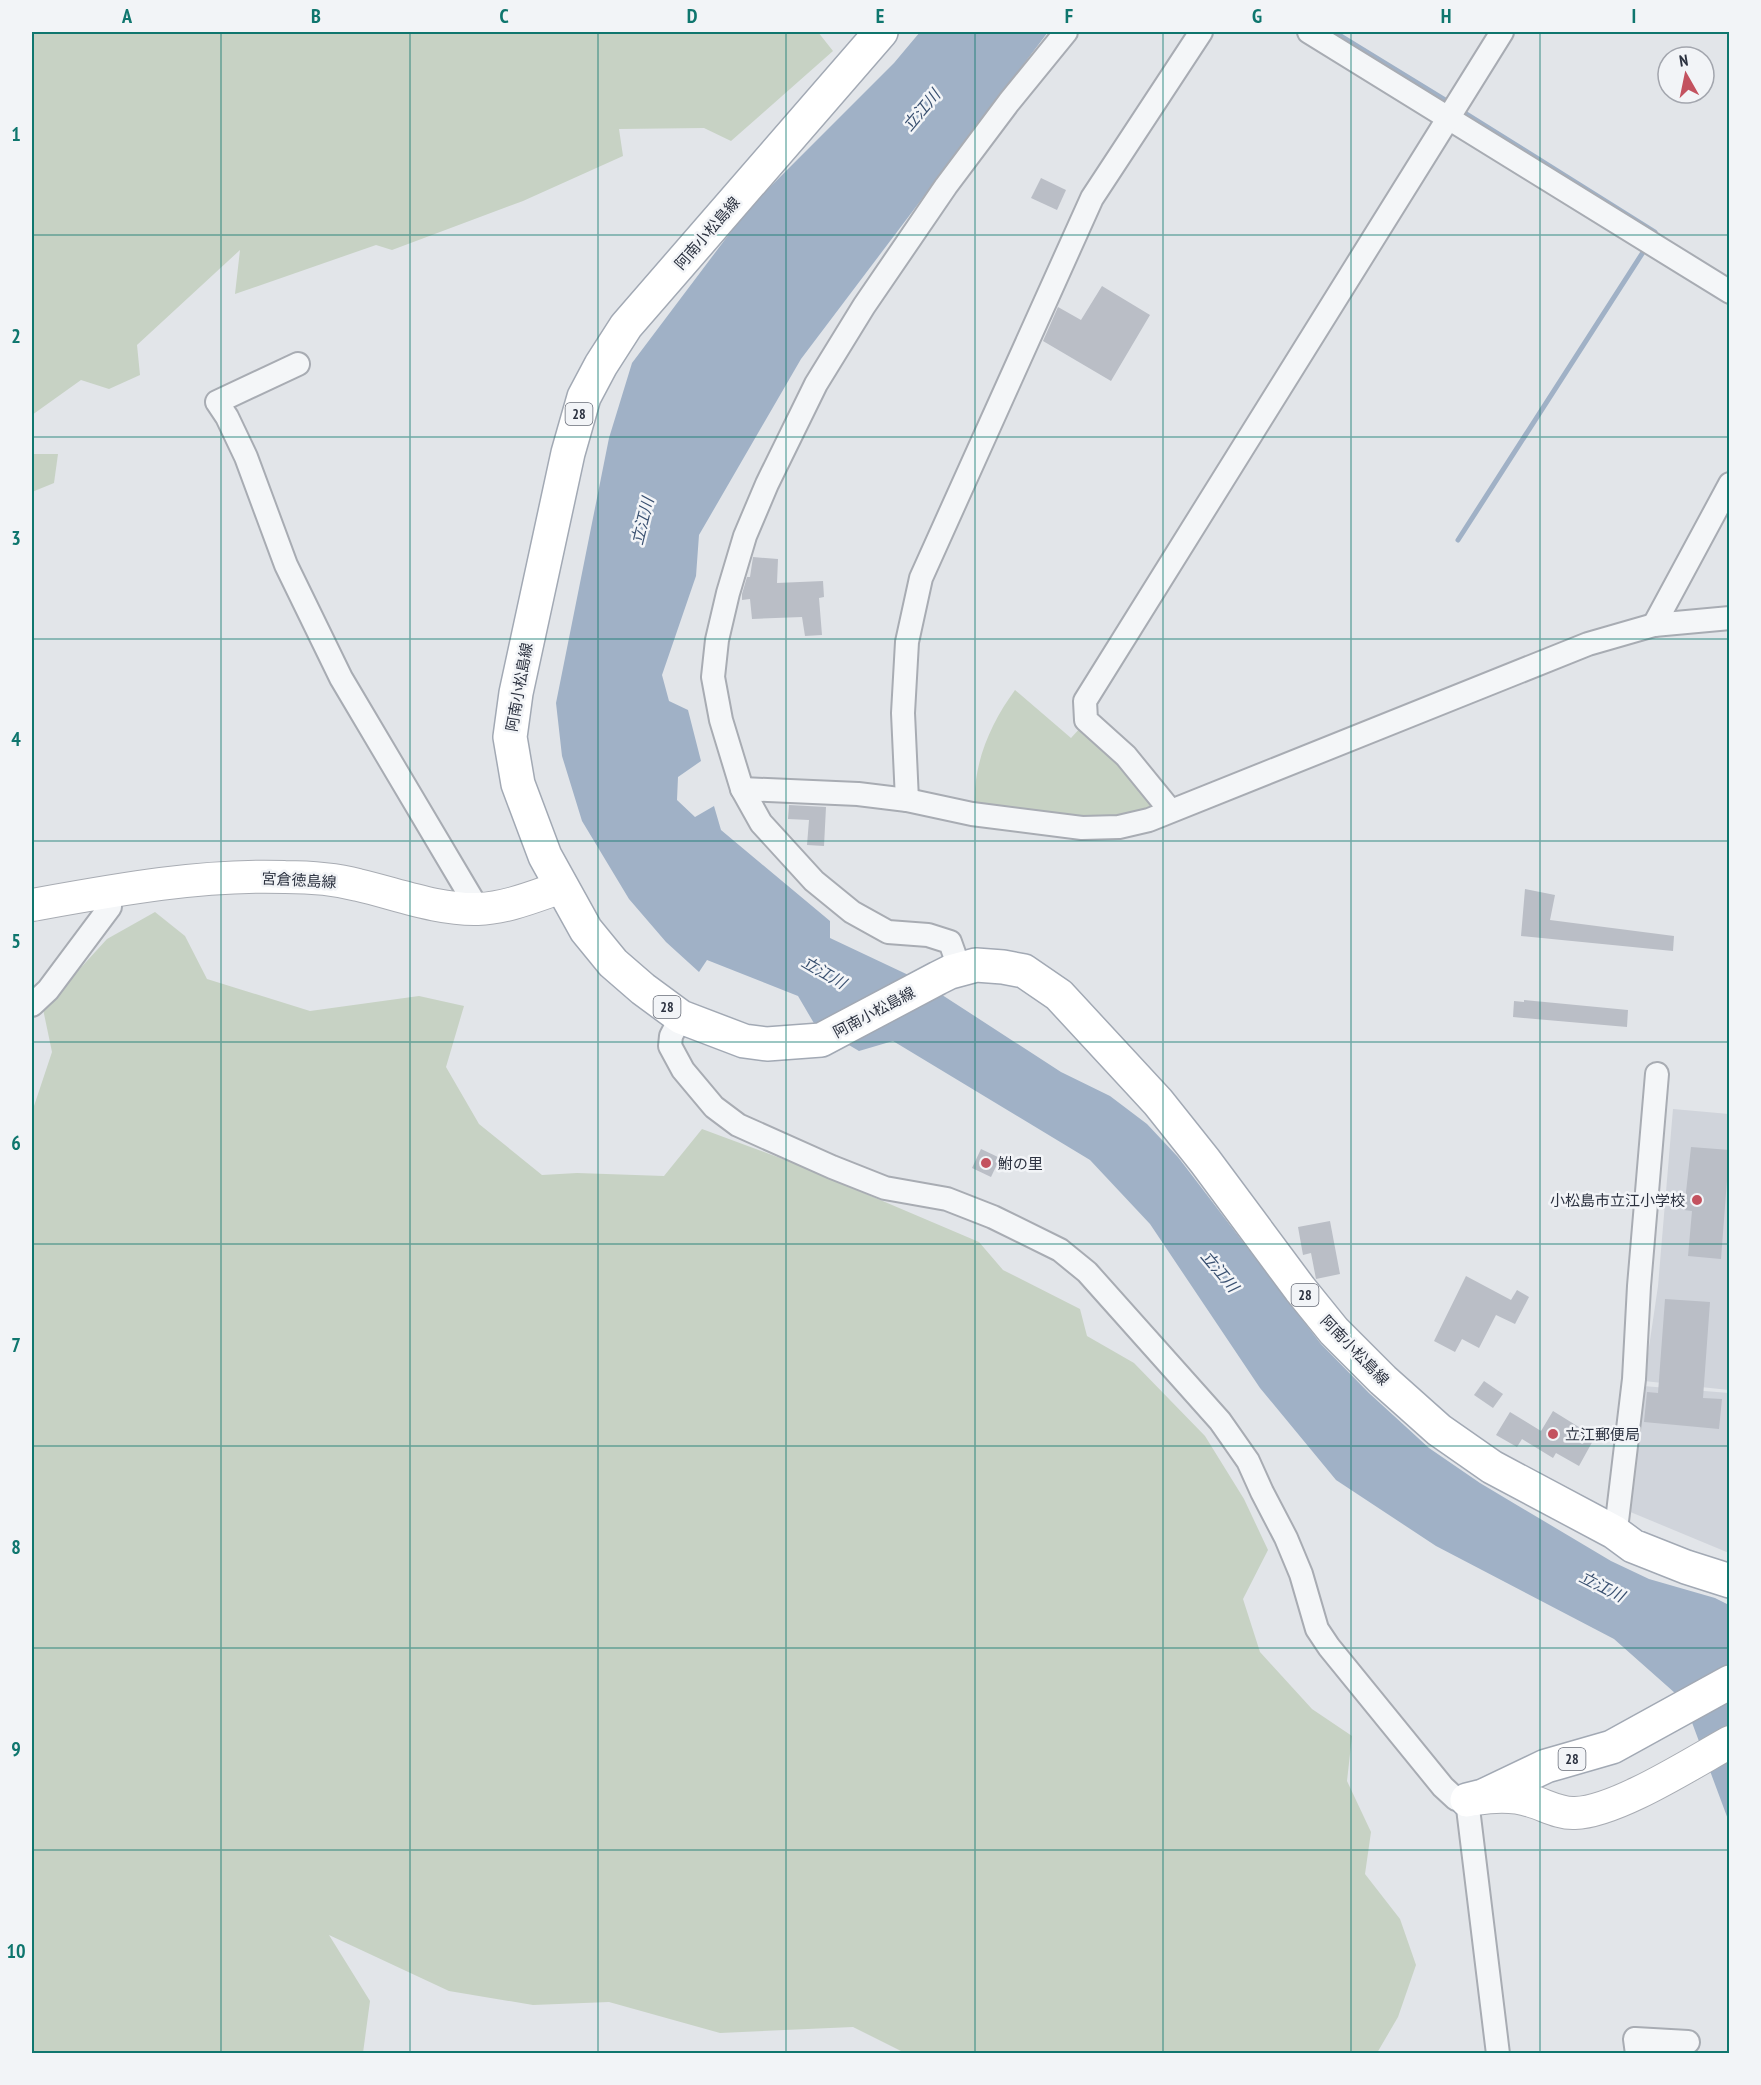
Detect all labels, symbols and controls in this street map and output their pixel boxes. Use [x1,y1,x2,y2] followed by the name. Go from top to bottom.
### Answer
[121,3,133,29] text: A
[311,3,321,29] text: B
[499,3,509,29] text: C
[687,3,698,29] text: D
[876,3,884,29] text: E
[1065,3,1073,29] text: F
[1252,3,1262,29] text: G
[1441,3,1451,29] text: H
[1632,3,1636,29] text: I
[1656,45,1716,105] north arrow
[1678,50,1689,71] text: N
[898,84,945,135] water label: 立江川
[11,121,21,147] text: 1
[670,193,744,273] street label: 阿南小松島線
[11,323,21,349] text: 2
[566,403,592,425] road number: 28
[626,493,658,547] water label: 立江川
[11,525,21,551] text: 3
[502,641,536,733] street label: 阿南小松島線
[11,726,21,752] text: 4
[261,869,337,891] street label: 宮倉徳島線
[11,928,21,954] text: 5
[798,951,852,994] water label: 立江川
[830,982,918,1042] street label: 阿南小松島線
[654,996,680,1018] road number: 28
[11,1130,21,1156] text: 6
[998,1154,1043,1173] place label: 鮒の里
[979,1156,993,1170] marker: 鮒の里
[1550,1191,1685,1210] place label: 小松島市立江小学校
[1690,1193,1704,1207] marker: 小松島市立江小学校
[1197,1246,1244,1297] water label: 立江川
[1292,1284,1318,1306] road number: 28
[1317,1311,1393,1389] street label: 阿南小松島線
[11,1332,21,1358] text: 7
[1565,1425,1640,1444] place label: 立江郵便局
[1546,1427,1560,1441] marker: 立江郵便局
[11,1534,21,1560] text: 8
[1576,1566,1630,1607] water label: 立江川
[11,1736,21,1762] text: 9
[1558,1748,1586,1770] road number: 28
[6,1938,26,1964] text: 10

